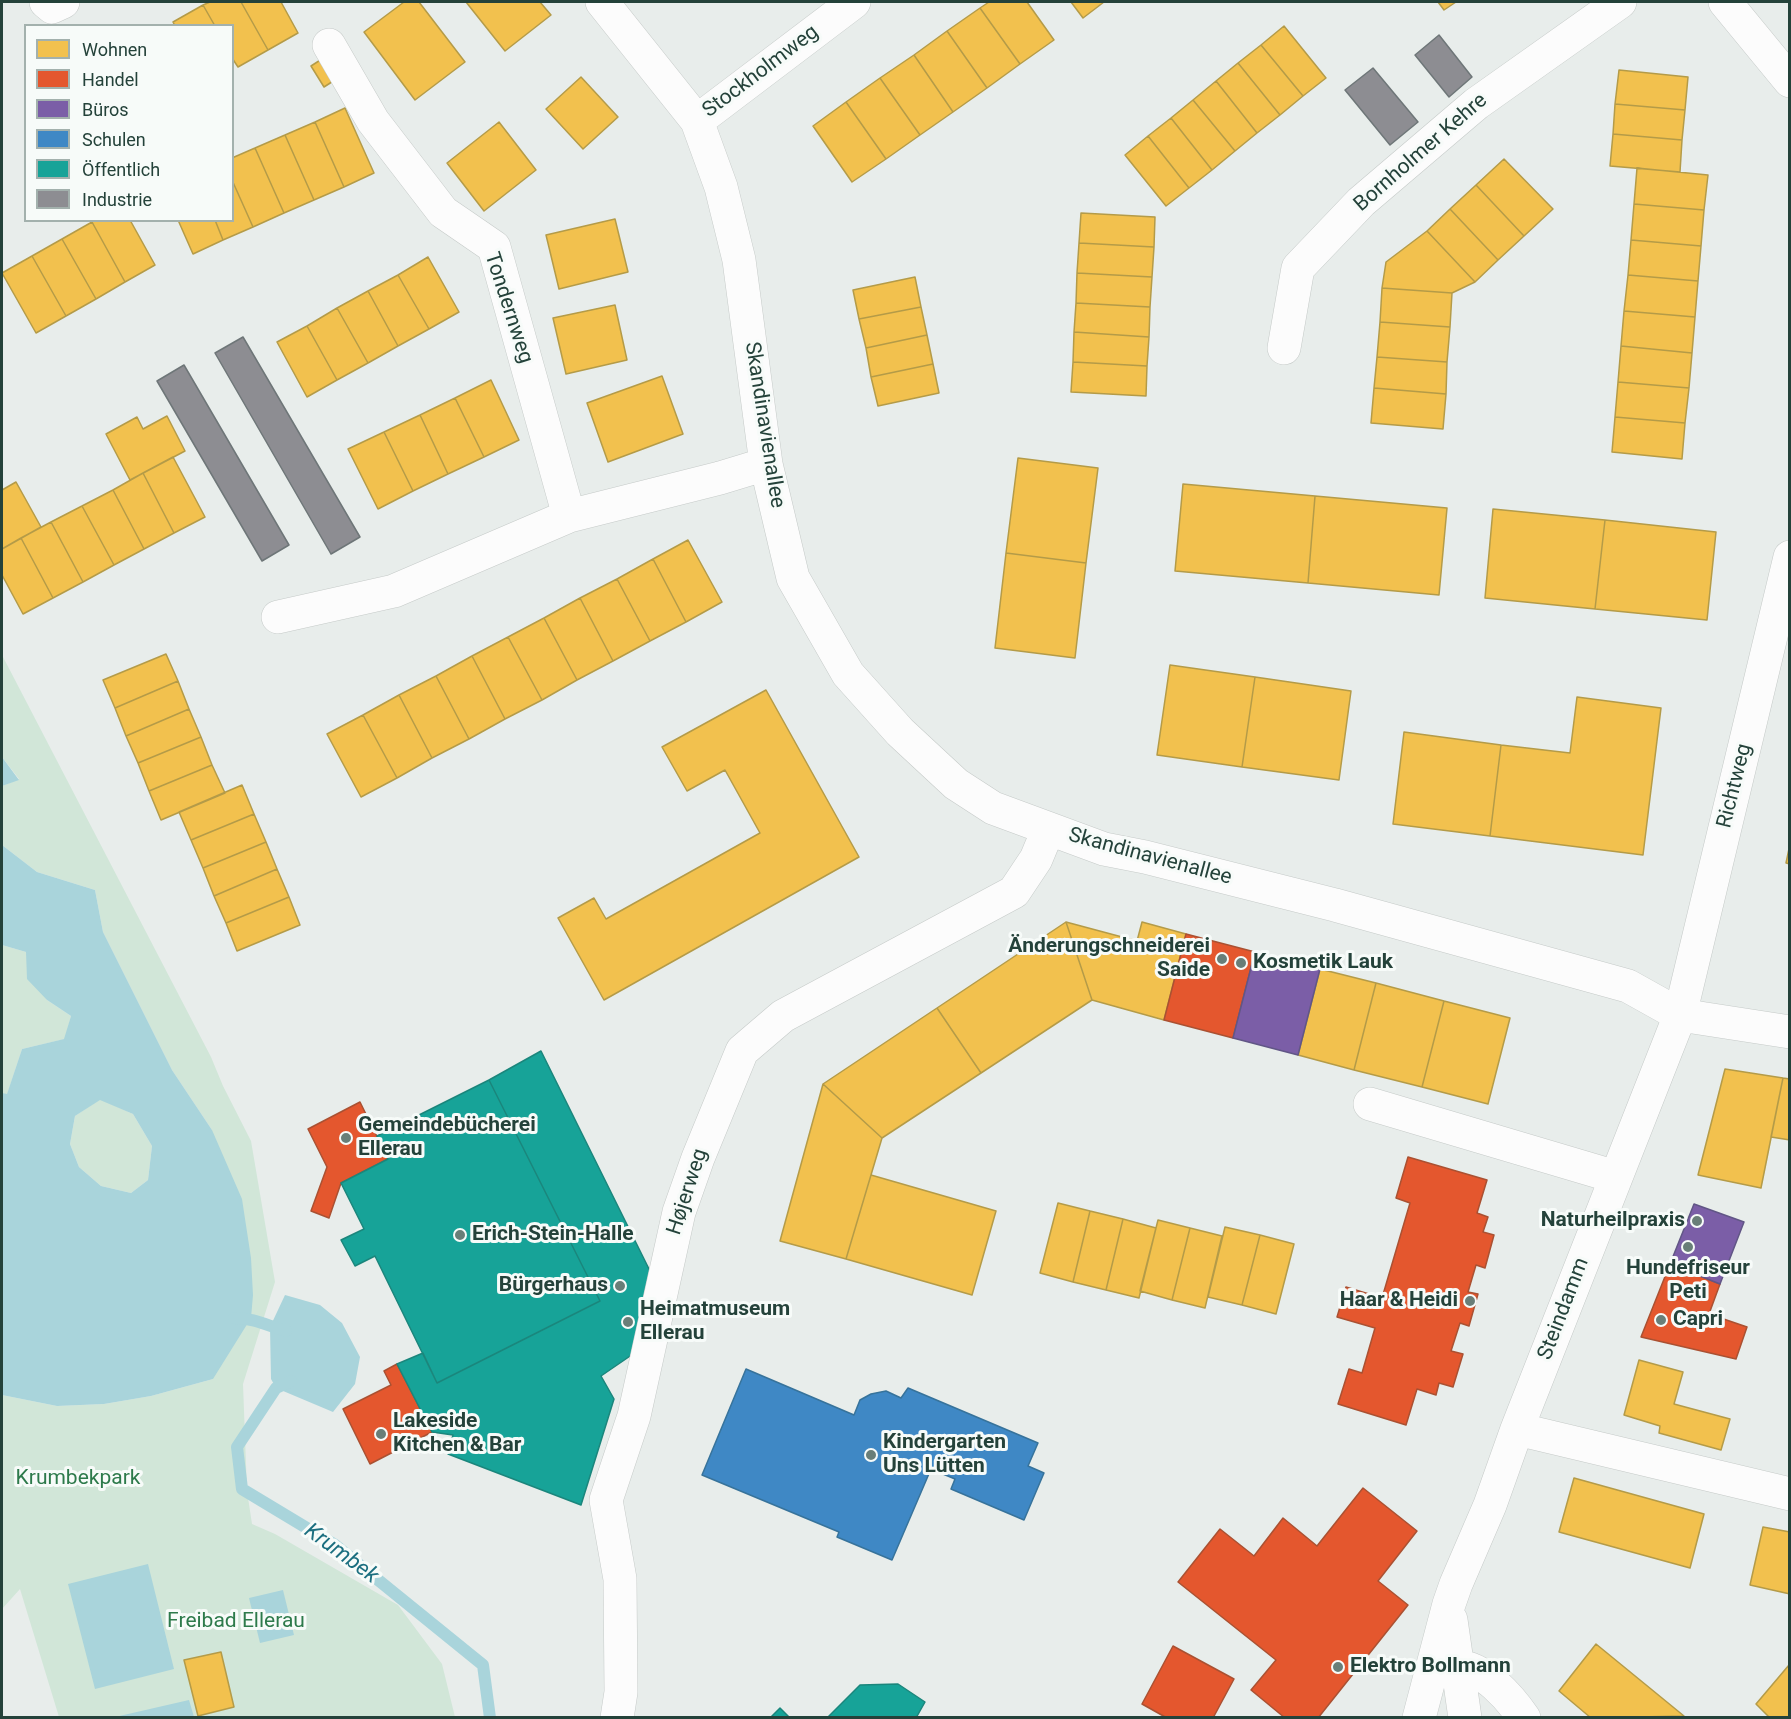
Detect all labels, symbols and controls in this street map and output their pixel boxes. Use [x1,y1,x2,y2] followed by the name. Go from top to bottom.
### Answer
[698,20,824,124] street label: Stockholmweg
[24,24,234,222] legend
[82,39,147,60] text: Wohnen
[82,69,139,90] text: Handel
[1349,88,1493,218] street label: Bornholmer Kehre
[82,99,129,120] text: Büros
[82,129,146,150] text: Schulen
[82,159,160,180] text: Öffentlich
[82,189,152,210] text: Industrie
[478,249,538,367] street label: Tondernweg
[738,340,790,510] street label: Skandinavienallee
[1712,741,1758,831] street label: Richtweg
[1066,823,1234,891] street label: Skandinavienallee
[1008,934,1210,984] place label: Änderungschneiderei Saide
[1253,950,1393,976] place label: Kosmetik Lauk
[1215,952,1229,966] marker: Änderungschneiderei Saide
[1234,956,1248,970] marker: Kosmetik Lauk
[358,1113,536,1163] place label: Gemeindebücherei Ellerau
[339,1131,353,1145] marker: Gemeindebücherei Ellerau
[662,1146,714,1238] street label: Højerweg
[1541,1208,1685,1234] place label: Naturheilpraxis
[1690,1214,1704,1228] marker: Naturheilpraxis
[472,1222,634,1248] place label: Erich-Stein-Halle
[453,1228,467,1242] marker: Erich-Stein-Halle
[1681,1240,1695,1254] marker: Hundefriseur Peti
[1533,1254,1595,1364] street label: Steindamm
[1626,1256,1750,1306] place label: Hundefriseur Peti
[499,1273,608,1299] place label: Bürgerhaus
[613,1279,627,1293] marker: Bürgerhaus
[1340,1288,1458,1314] place label: Haar & Heidi
[1463,1294,1477,1308] marker: Haar & Heidi
[640,1297,790,1347] place label: Heimatmuseum Ellerau
[1673,1307,1723,1333] place label: Capri
[1654,1313,1668,1327] marker: Capri
[621,1315,635,1329] marker: Heimatmuseum Ellerau
[393,1409,521,1459] place label: Lakeside Kitchen & Bar
[374,1427,388,1441] marker: Lakeside Kitchen & Bar
[883,1430,1006,1480] place label: Kindergarten Uns Lütten
[864,1448,878,1462] marker: Kindergarten Uns Lütten
[16,1466,140,1492] park label: Krumbekpark
[299,1518,383,1590] water label: Krumbek
[167,1609,305,1635] park label: Freibad Ellerau
[1350,1654,1511,1680] place label: Elektro Bollmann
[1331,1660,1345,1674] marker: Elektro Bollmann

